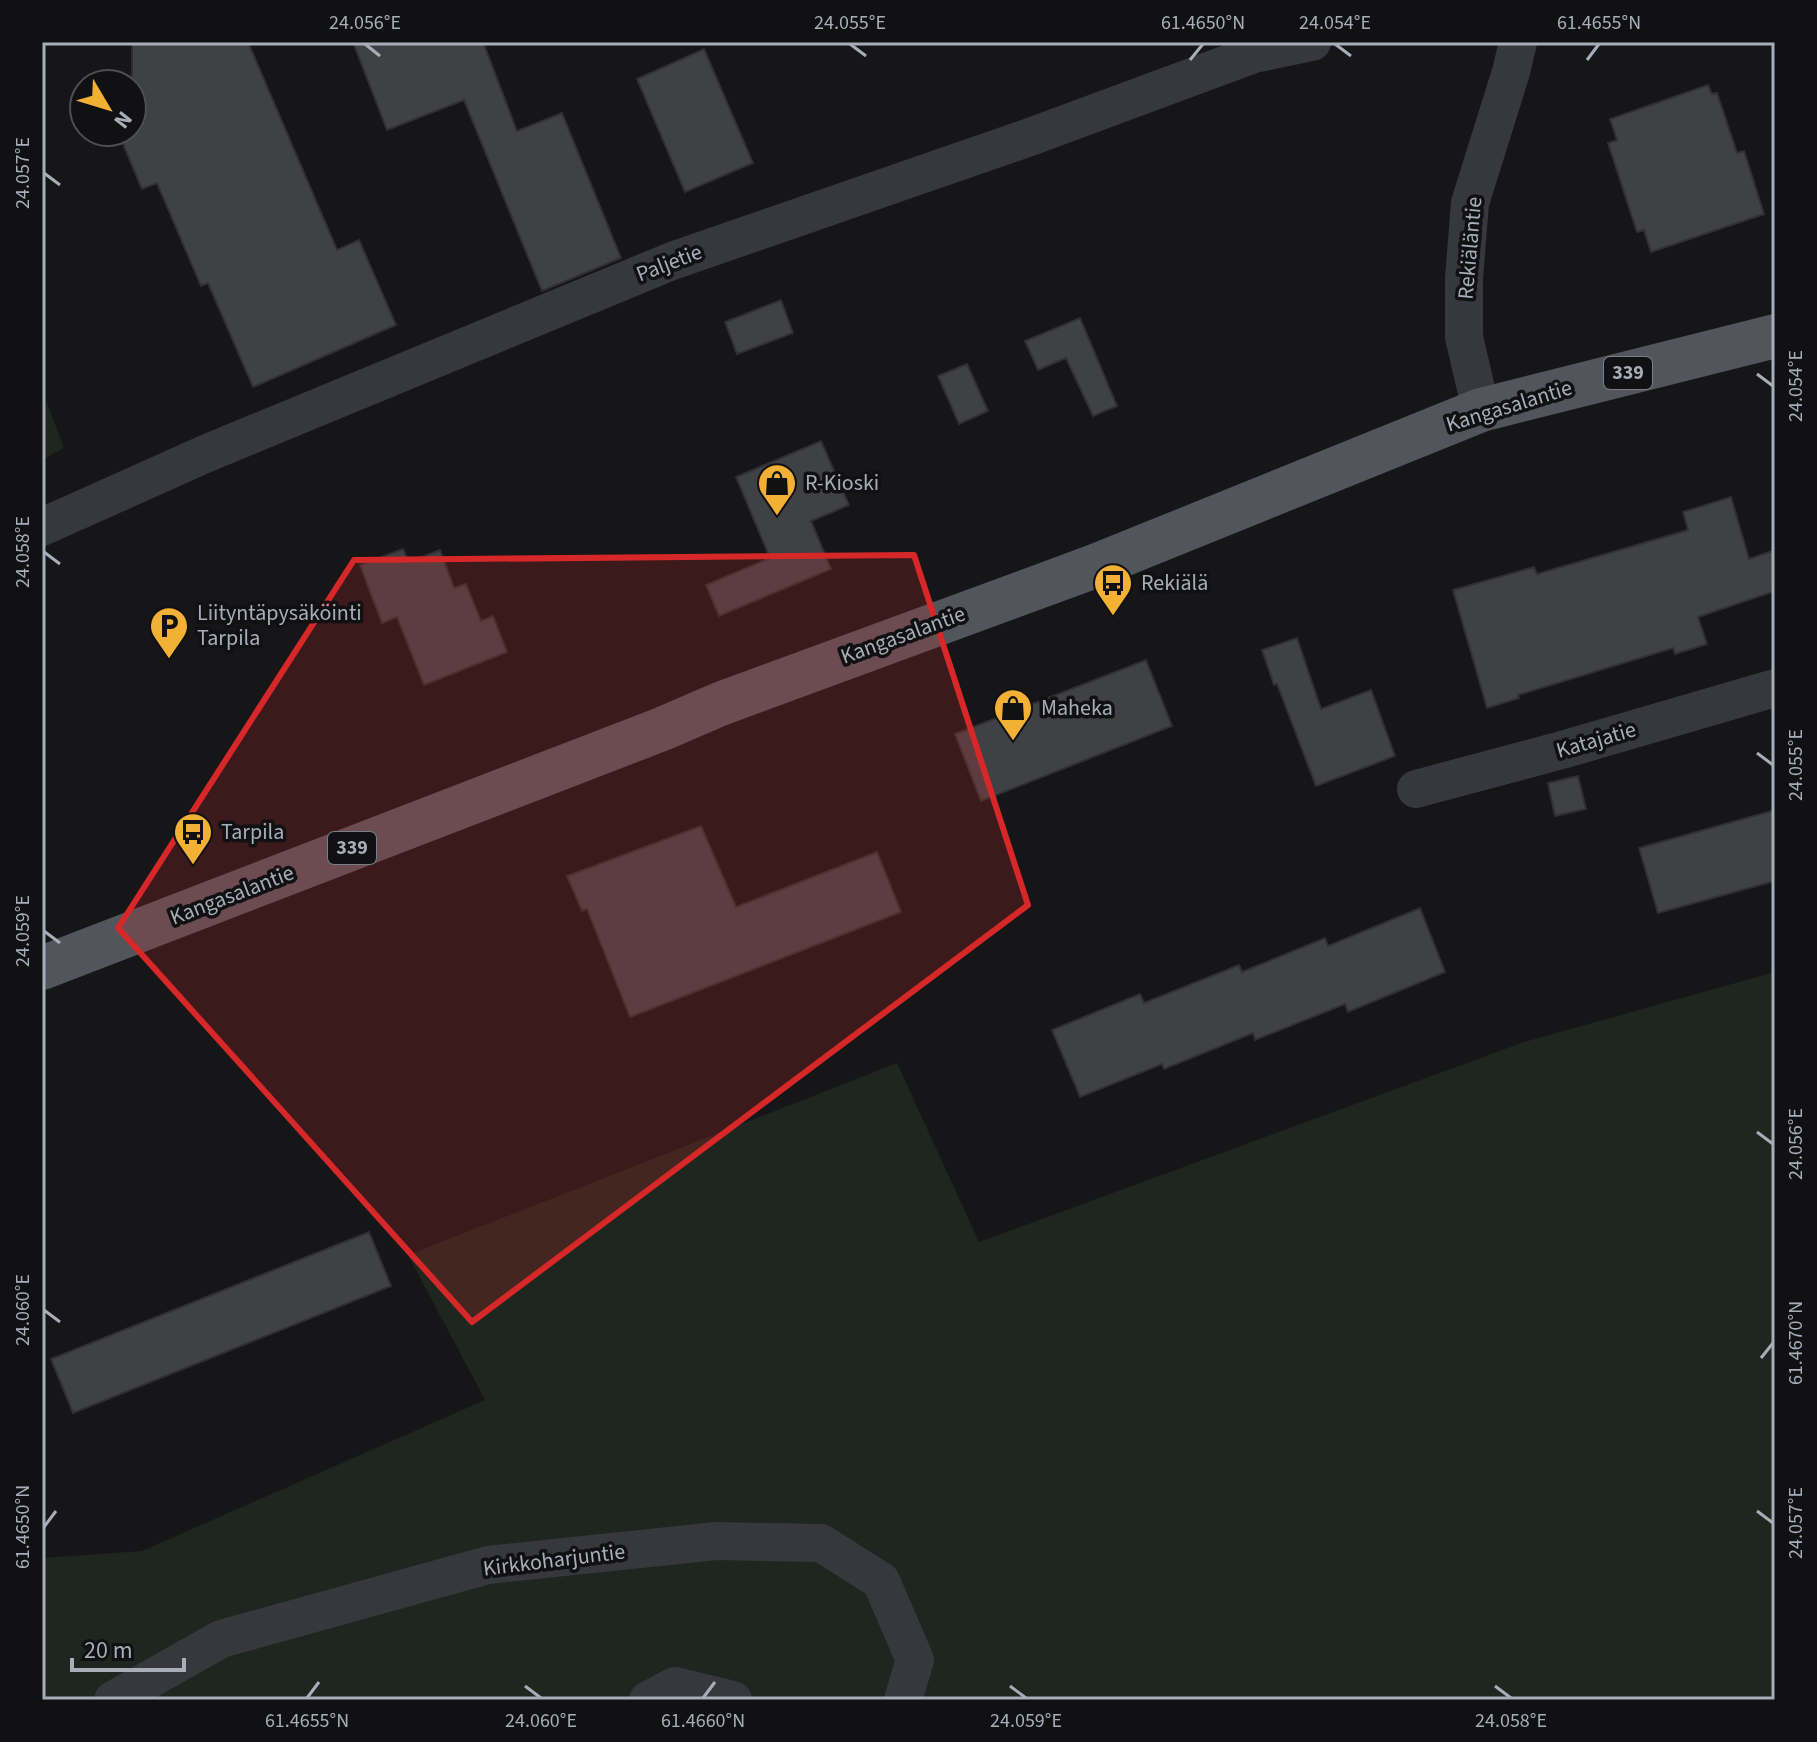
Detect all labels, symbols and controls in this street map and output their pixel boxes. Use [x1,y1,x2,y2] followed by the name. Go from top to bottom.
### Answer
[329,9,401,37] text: 24.056°E
[814,9,886,37] text: 24.055°E
[1161,9,1245,37] text: 61.4650°N
[1299,9,1371,37] text: 24.054°E
[1557,9,1641,37] text: 61.4655°N
[68,68,148,148] north arrow
[106,104,140,135] text: N
[9,137,37,209] text: 24.057°E
[1450,195,1490,301] street label: Rekiäläntie
[631,236,707,290] street label: Paljetie
[1782,350,1810,422] text: 24.054°E
[1604,357,1652,389] road number: 339
[1442,372,1576,440] street label: Kangasalantie
[756,462,798,517] shop icon: R-Kioski
[805,467,879,499] place label: R-Kioski
[9,516,37,588] text: 24.058°E
[1092,562,1134,617] bus stop icon: Rekiälä
[1141,567,1208,599] place label: Rekiälä
[197,597,362,654] place label: Liityntäpysäköinti Tarpila
[836,598,970,672] street label: Kangasalantie
[148,605,190,660] parking icon: Liityntäpysäköinti Tarpila
[992,687,1034,742] shop icon: Maheka
[1041,692,1113,724] place label: Maheka
[1552,713,1640,767] street label: Katajatie
[1782,729,1810,801] text: 24.055°E
[172,811,214,866] bus stop icon: Tarpila
[221,816,284,848] place label: Tarpila
[328,832,376,864] road number: 339
[165,857,299,933] street label: Kangasalantie
[9,895,37,967] text: 24.059°E
[1782,1108,1810,1180] text: 24.056°E
[9,1274,37,1346] text: 24.060°E
[1782,1301,1810,1385] text: 61.4670°N
[9,1485,37,1569] text: 61.4650°N
[1782,1487,1810,1559] text: 24.057°E
[481,1535,627,1585] street label: Kirkkoharjuntie
[72,1622,184,1672] scale bar
[84,1633,133,1668] text: 20 m
[265,1707,349,1735] text: 61.4655°N
[505,1707,577,1735] text: 24.060°E
[661,1707,745,1735] text: 61.4660°N
[990,1707,1062,1735] text: 24.059°E
[1475,1707,1547,1735] text: 24.058°E

